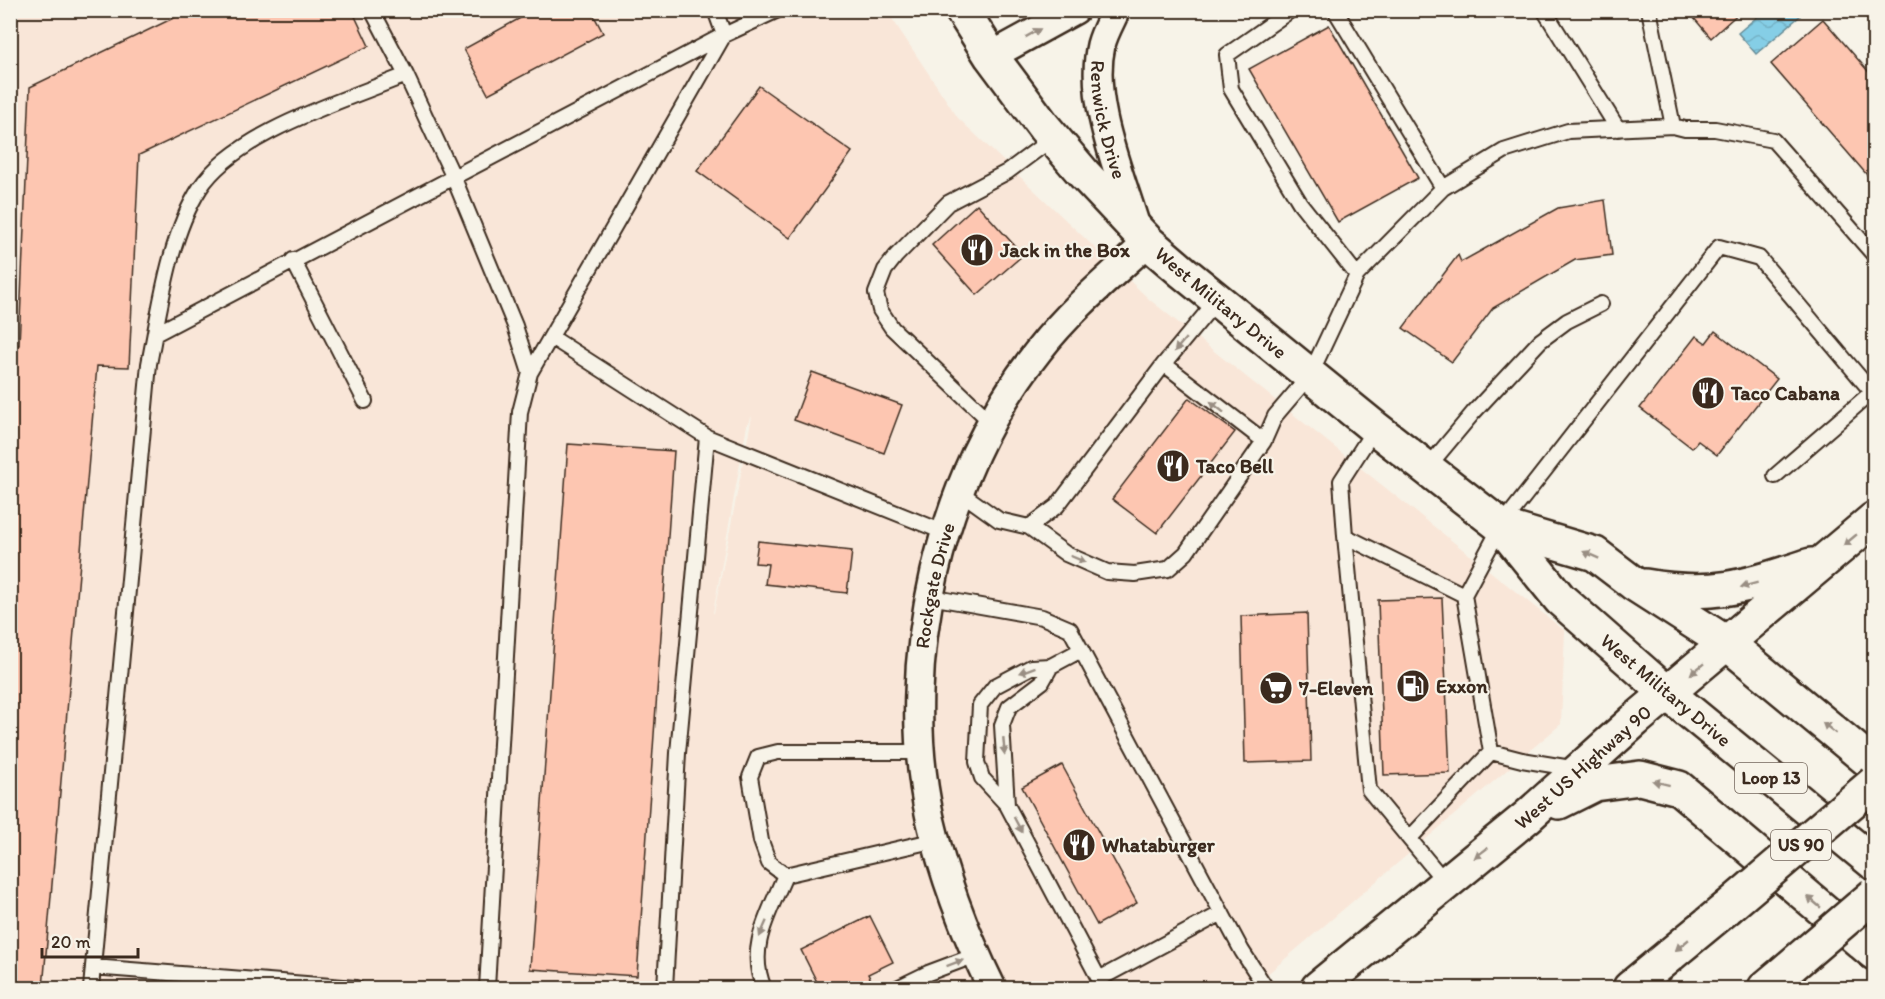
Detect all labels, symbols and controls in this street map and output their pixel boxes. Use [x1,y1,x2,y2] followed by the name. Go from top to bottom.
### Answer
[1025,28,1041,39] one-way arrow
[1086,60,1132,182] street label: Renwick Drive
[959,232,995,268] restaurant icon: Jack in the Box
[999,238,1131,262] place label: Jack in the Box
[1150,241,1292,364] street label: West Military Drive
[1174,337,1187,352] one-way arrow
[1690,375,1726,411] restaurant icon: Taco Cabana
[1730,381,1840,405] place label: Taco Cabana
[1209,401,1224,413] one-way arrow
[1155,448,1191,484] restaurant icon: Taco Bell
[1195,454,1274,478] place label: Taco Bell
[910,519,960,650] street label: Rockgate Drive
[1842,533,1857,545] one-way arrow
[1583,550,1600,559] one-way arrow
[1069,554,1087,564] one-way arrow
[1740,580,1758,590] one-way arrow
[1596,628,1736,752] street label: West Military Drive
[1690,662,1705,674] one-way arrow
[1018,666,1036,676] one-way arrow
[1395,668,1431,704] fuel station icon: Exxon
[1258,670,1294,706] supermarket icon: 7-Eleven
[1436,674,1488,698] place label: Exxon
[1298,676,1374,700] place label: 7-Eleven
[1510,700,1656,834] street label: West US Highway 90
[1821,721,1837,734] one-way arrow
[999,737,1009,756] one-way arrow
[1735,763,1807,793] road number: Loop 13
[1652,778,1670,788] one-way arrow
[1013,817,1023,834] one-way arrow
[1061,827,1097,863] restaurant icon: Whataburger
[1771,830,1831,860] road number: US 90
[1102,833,1216,858] place label: Whataburger
[1473,847,1489,860] one-way arrow
[1807,896,1822,909] one-way arrow
[758,920,767,937] one-way arrow
[42,921,138,959] scale bar
[51,931,91,953] text: 20 m
[1674,939,1690,952] one-way arrow
[946,957,964,967] one-way arrow

